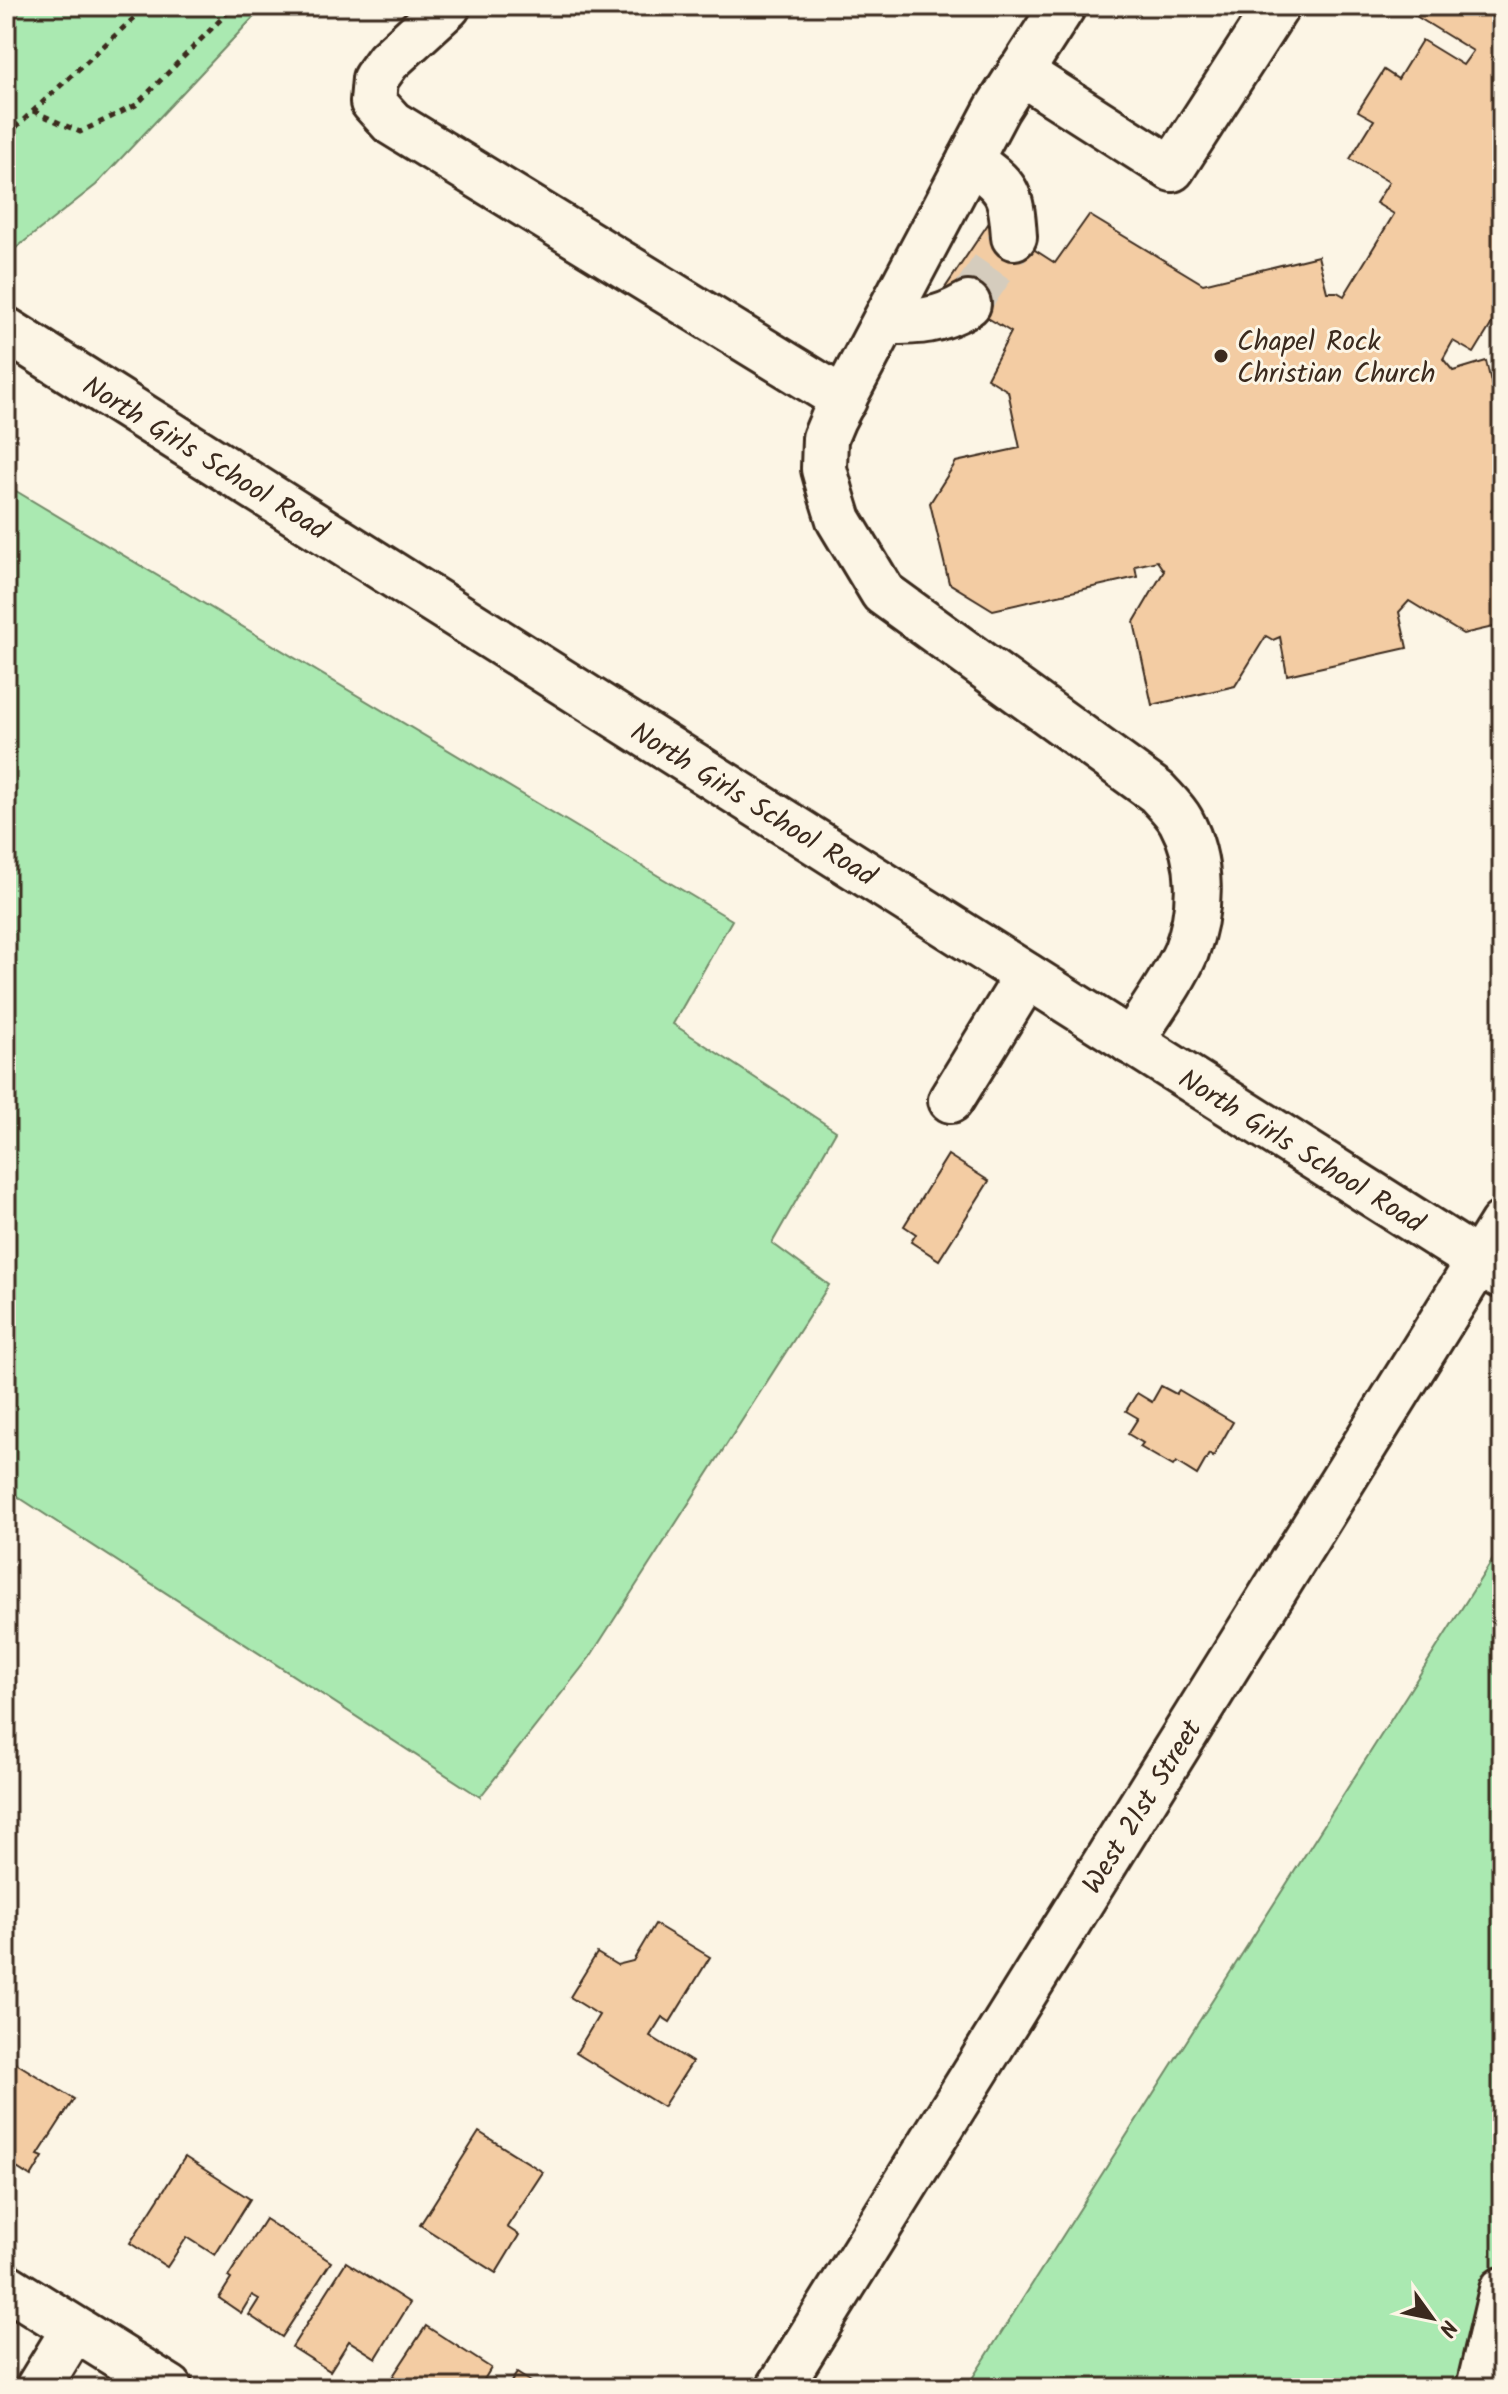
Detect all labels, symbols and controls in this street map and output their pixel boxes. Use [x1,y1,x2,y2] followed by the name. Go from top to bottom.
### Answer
[1237,320,1435,397] place label: Chapel Rock Christian Church
[1212,347,1230,365] marker: Chapel Rock Christian Church
[73,365,337,554] street label: North Girls School Road
[621,711,885,900] street label: North Girls School Road
[1169,1058,1433,1247] street label: North Girls School Road
[1071,1710,1215,1903] street label: West 21st Street
[1392,2278,1472,2358] north arrow
[1428,2312,1465,2343] text: N

